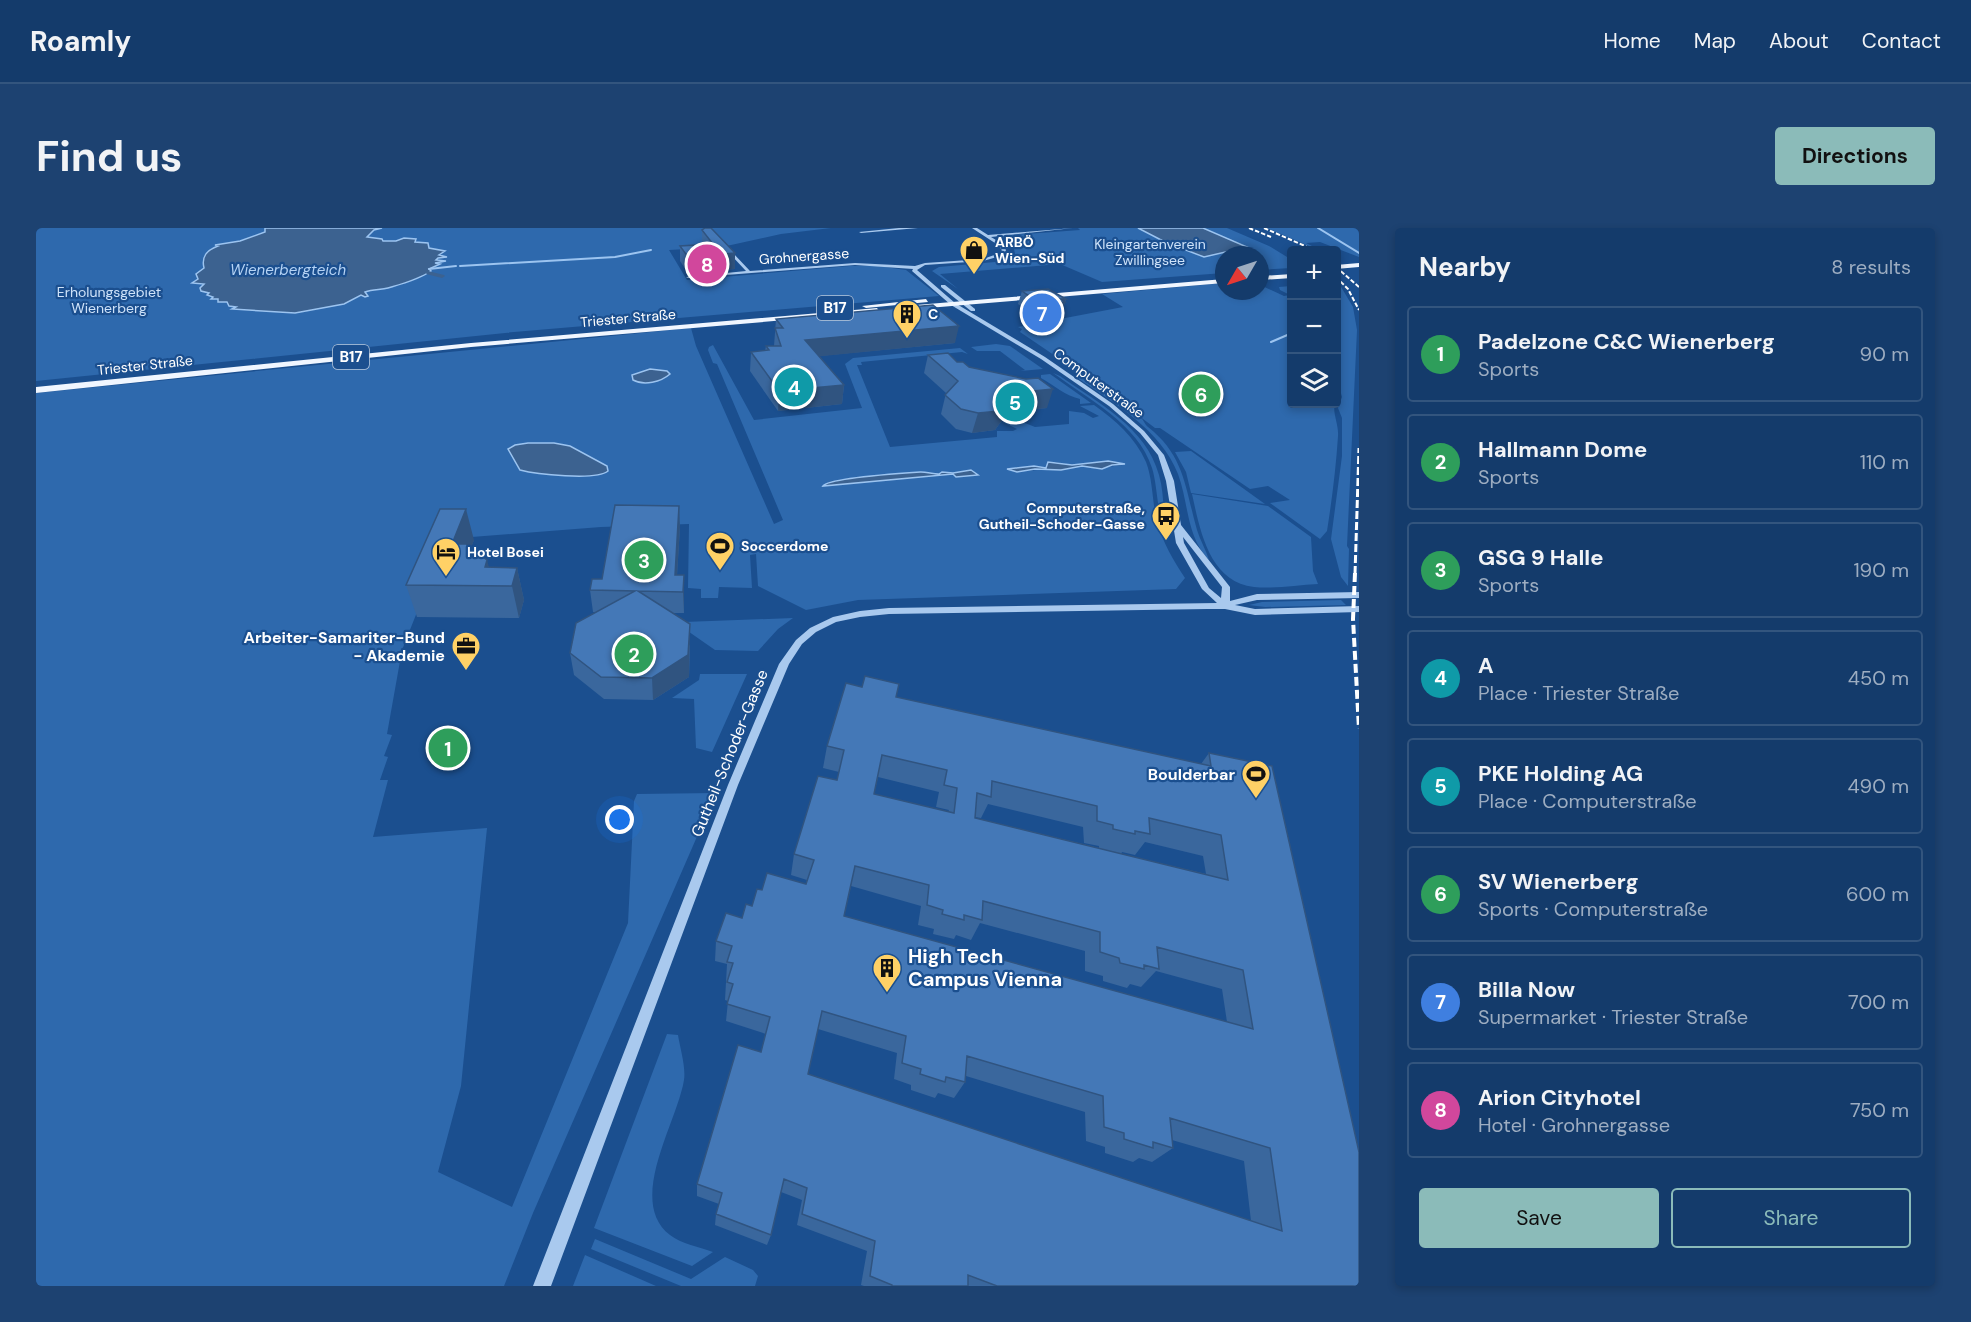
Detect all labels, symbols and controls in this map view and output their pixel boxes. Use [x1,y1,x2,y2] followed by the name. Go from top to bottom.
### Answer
[30,23,131,60] text: Roamly
[1603,27,1661,55] text: Home
[1694,27,1736,55] text: Map
[1769,27,1829,55] text: About
[1862,27,1941,55] text: Contact
[1775,127,1935,185] button: Directions
[36,129,182,184] text: Find us
[995,233,1064,267] place label: ARBÖ Wien-Süd
[958,234,990,276] shop icon: ARBÖ Wien-Süd
[1094,235,1206,269] park label: Kleingartenverein Zwillingsee
[688,242,726,286] pin: 8
[758,244,850,268] street label: Grohnergasse
[1215,246,1269,300] north arrow
[1287,246,1341,408] map controls
[1287,246,1341,300] button: +
[1419,250,1511,284] text: Nearby
[1831,254,1911,280] text: 8 results
[230,260,346,280] water label: Wienerbergteich
[57,283,161,317] park label: Erholungsgebiet Wienerberg
[1022,290,1062,335] pin: 7
[817,296,853,320] road number: B17
[891,298,923,340] building icon: C
[1287,300,1341,354] button: −
[579,305,677,331] street label: Triester Straße
[928,305,938,323] place label: C
[1478,327,1775,356] text: Padelzone C&C Wienerberg
[1437,341,1444,367] text: 1
[1860,341,1909,367] text: 90 m
[1050,344,1148,422] street label: Computerstraße
[333,345,369,369] road number: B17
[96,351,194,379] street label: Triester Straße
[1287,354,1341,408] button: layers
[1478,356,1539,382] text: Sports
[774,364,813,410] pin: 4
[1182,372,1220,416] pin: 6
[996,380,1034,424] pin: 5
[1478,435,1647,464] text: Hallmann Dome
[1435,449,1446,475] text: 2
[1860,449,1909,475] text: 110 m
[1478,464,1539,490] text: Sports
[979,499,1145,533] place label: Computerstraße, Gutheil-Schoder-Gasse
[1150,500,1182,542] bus stop icon: Computerstraße, Gutheil-Schoder-Gasse
[704,530,736,572] sports icon: Soccerdome
[430,536,462,578] hotel icon: Hotel Bosei
[741,537,828,555] place label: Soccerdome
[624,538,664,582] pin: 3
[467,543,544,561] place label: Hotel Bosei
[1478,543,1603,572] text: GSG 9 Halle
[1434,557,1447,583] text: 3
[1853,557,1909,583] text: 190 m
[1478,572,1539,598] text: Sports
[244,627,445,666] place label: Arbeiter-Samariter-Bund - Akademie
[450,630,482,672] office icon: Arbeiter-Samariter-Bund - Akademie
[614,632,654,676] pin: 2
[1478,651,1494,680] text: A
[1434,665,1447,691] text: 4
[1848,665,1909,691] text: 450 m
[686,666,773,840] street label: Gutheil-Schoder-Gasse
[1478,680,1679,706] text: Place · Triester Straße
[428,726,468,770] pin: 1
[1240,758,1272,800] sports icon: Boulderbar
[1478,759,1643,788] text: PKE Holding AG
[1148,764,1235,785] place label: Boulderbar
[1434,773,1447,799] text: 5
[1847,773,1909,799] text: 490 m
[1478,788,1697,814] text: Place · Computerstraße
[605,805,634,834] your location
[1478,867,1639,896] text: SV Wienerberg
[1434,881,1447,907] text: 6
[1846,881,1909,907] text: 600 m
[1478,896,1708,922] text: Sports · Computerstraße
[908,943,1062,992] place label: High Tech Campus Vienna
[871,952,903,994] building icon: High Tech Campus Vienna
[1478,975,1575,1004] text: Billa Now
[1435,989,1446,1015] text: 7
[1848,989,1909,1015] text: 700 m
[1478,1004,1748,1030] text: Supermarket · Triester Straße
[1478,1083,1641,1112] text: Arion Cityhotel
[1434,1097,1447,1123] text: 8
[1850,1097,1909,1123] text: 750 m
[1478,1112,1670,1138] text: Hotel · Grohnergasse
[1419,1188,1659,1248] button: Save
[1671,1188,1911,1248] button: Share

